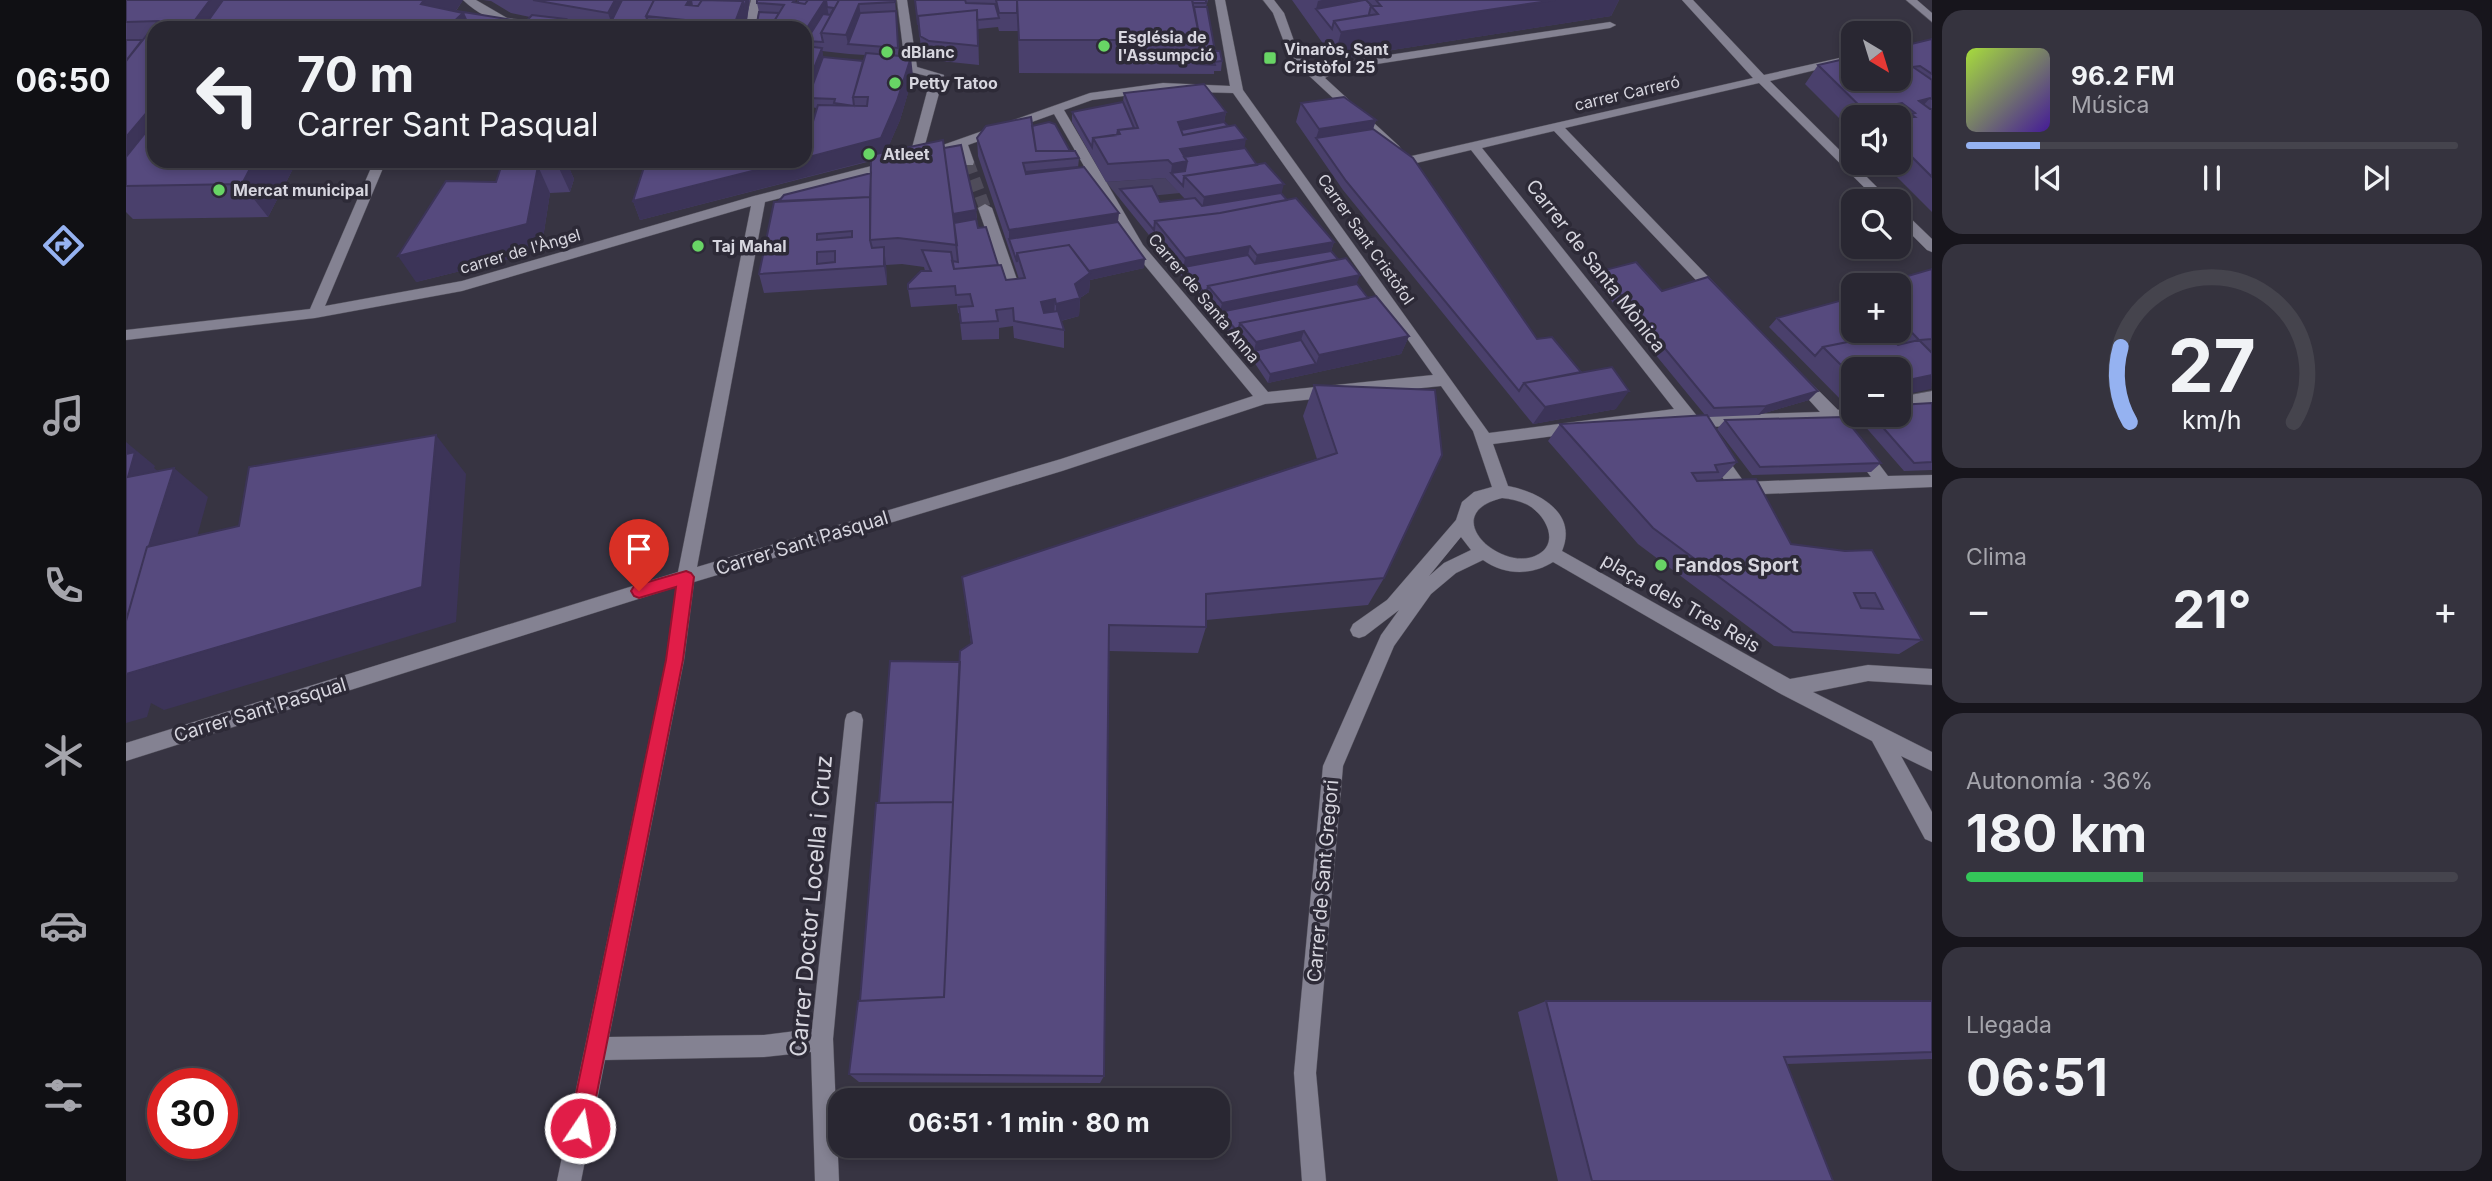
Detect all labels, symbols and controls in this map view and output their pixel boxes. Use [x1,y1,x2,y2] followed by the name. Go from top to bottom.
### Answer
[1841,21,1911,91] north arrow
[1841,21,1911,427] map controls
[1118,27,1215,65] place label: Església de l'Assumpció
[1096,38,1112,54] marker: Església de l'Assumpció
[1284,39,1389,77] place label: Vinaròs, Sant Cristòfol 25
[901,42,955,62] place label: dBlanc
[879,44,895,60] marker: dBlanc
[297,45,414,104] text: 70 m
[182,49,273,140] icon: left
[1262,50,1278,66] marker: Vinaròs, Sant Cristòfol 25
[2071,60,2175,91] text: 96.2 FM
[15,61,111,100] text: 06:50
[1572,71,1682,115] street label: carrer Carreró
[909,73,998,93] place label: Petty Tatoo
[887,75,903,91] marker: Petty Tatoo
[2071,91,2149,119] text: Música
[297,105,599,144] text: Carrer Sant Pasqual
[1841,105,1911,175] button: sound
[883,144,930,164] place label: Atleet
[861,146,877,162] marker: Atleet
[2029,159,2067,197] icon: previous
[2193,159,2231,197] icon: pause
[2357,159,2395,197] icon: next
[1313,170,1419,308] street label: Carrer Sant Cristòfol
[1521,175,1671,357] street label: Carrer de Santa Mònica
[233,180,369,200] place label: Mercat municipal
[211,182,227,198] marker: Mercat municipal
[1841,189,1911,259] button: search
[39,221,88,270] icon: directions
[457,224,583,278] street label: carrer de l'Àngel
[1144,229,1264,367] street label: Carrer de Santa Anna
[712,236,787,256] place label: Taj Mahal
[690,238,706,254] marker: Taj Mahal
[1841,273,1911,343] button: +
[2168,322,2256,411] text: 27
[1841,357,1911,427] button: −
[39,391,88,440] icon: music
[2182,405,2242,435] text: km/h
[713,506,891,580] street label: Carrer Sant Pasqual
[609,519,669,591] pin
[620,530,658,568] icon: arrive
[1966,543,2027,571] text: Clima
[1598,548,1764,658] street label: plaça dels Tres Reis
[1675,554,1799,577] place label: Fandos Sport
[1653,557,1669,573] marker: Fandos Sport
[39,561,88,610] icon: phone
[2172,578,2252,641] text: 21°
[1966,587,1991,633] text: −
[2433,587,2458,633] text: +
[171,673,349,747] street label: Carrer Sant Pasqual
[39,731,88,780] icon: climate
[784,754,838,1058] street label: Carrer Doctor Locella i Cruz
[1966,767,2153,795] text: Autonomía · 36%
[1303,779,1343,983] street label: Carrer de Sant Gregori
[1966,802,2147,865] text: 180 km
[39,901,88,950] icon: car
[1966,1011,2052,1039] text: Llegada
[1966,1046,2108,1109] text: 06:51
[147,1068,238,1159] speed limit sign: 30
[39,1071,88,1120] icon: filters
[543,1091,617,1165] position arrow
[908,1107,1150,1138] text: 06:51 · 1 min · 80 m

